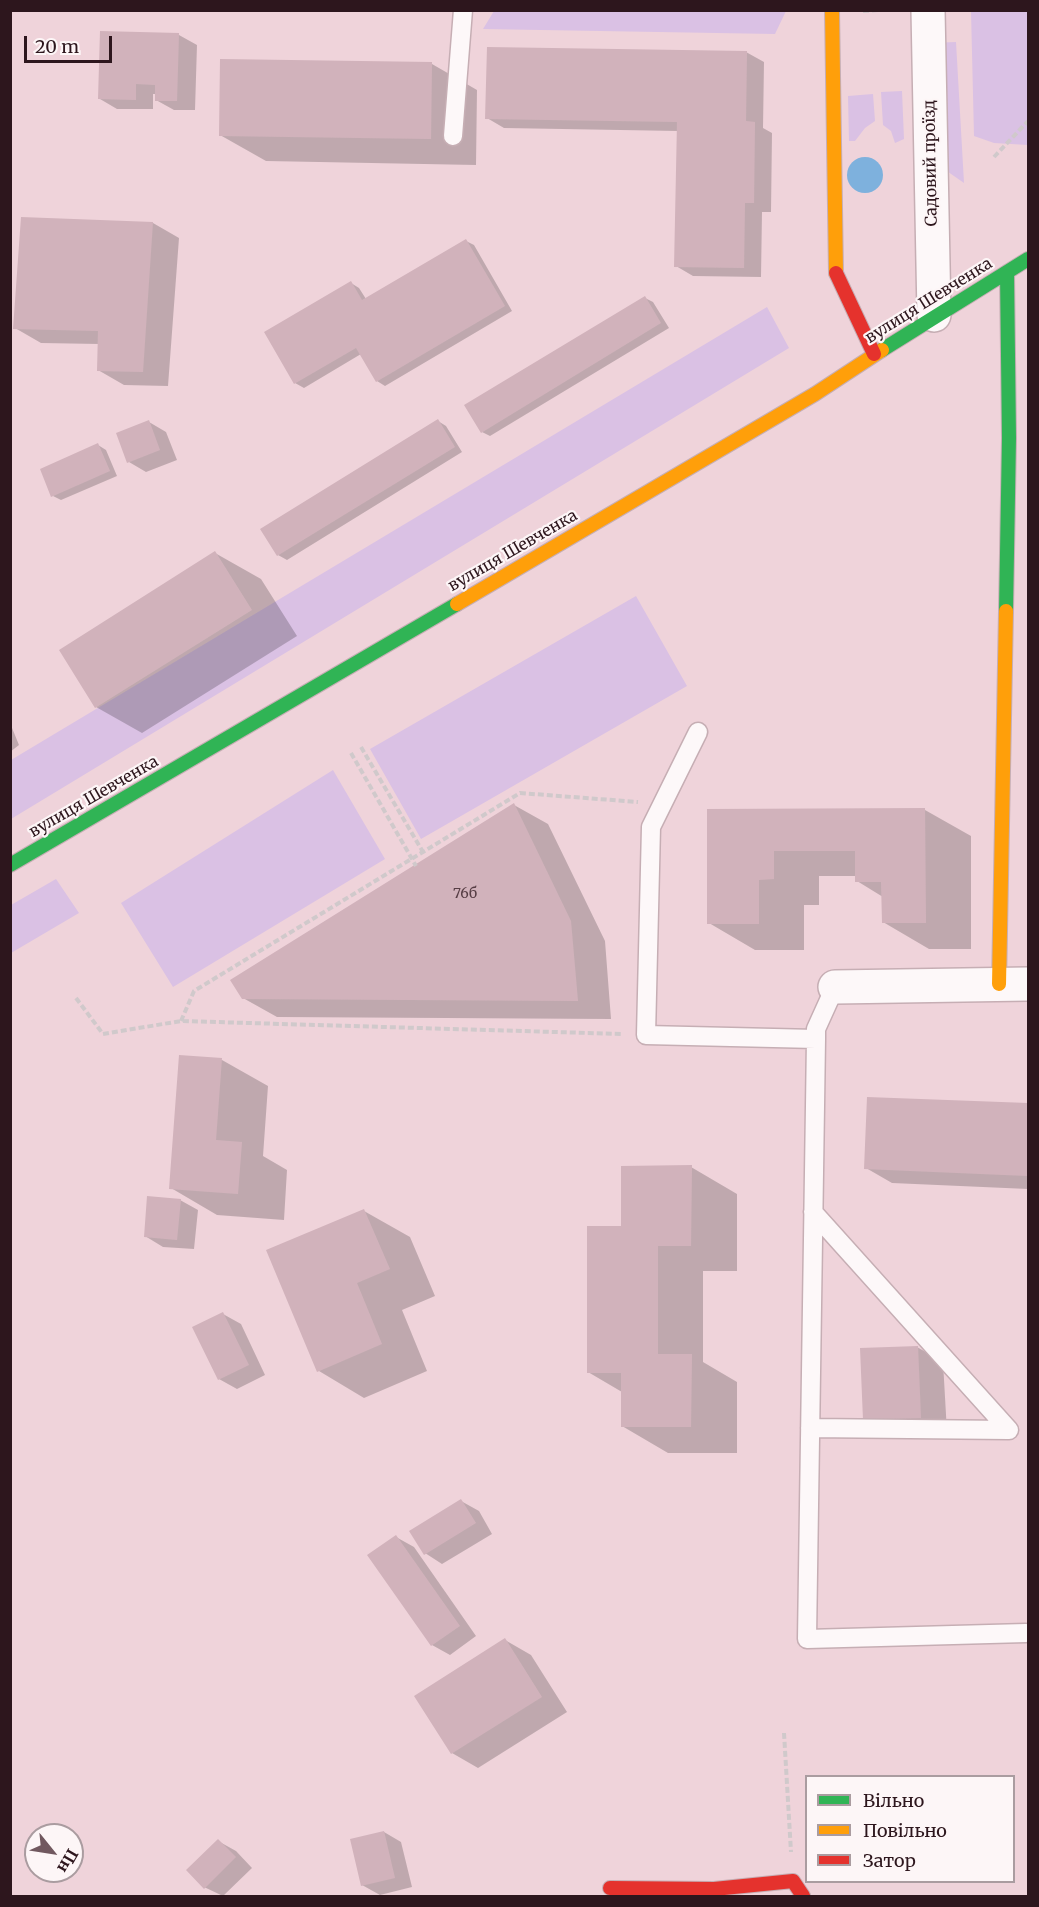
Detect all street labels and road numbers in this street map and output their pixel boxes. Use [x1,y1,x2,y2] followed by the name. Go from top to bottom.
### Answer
[920,100,942,226] street label: Садовий проїзд
[862,254,996,348] street label: вулиця Шевченка
[445,506,581,596] street label: вулиця Шевченка
[26,752,162,842] street label: вулиця Шевченка

